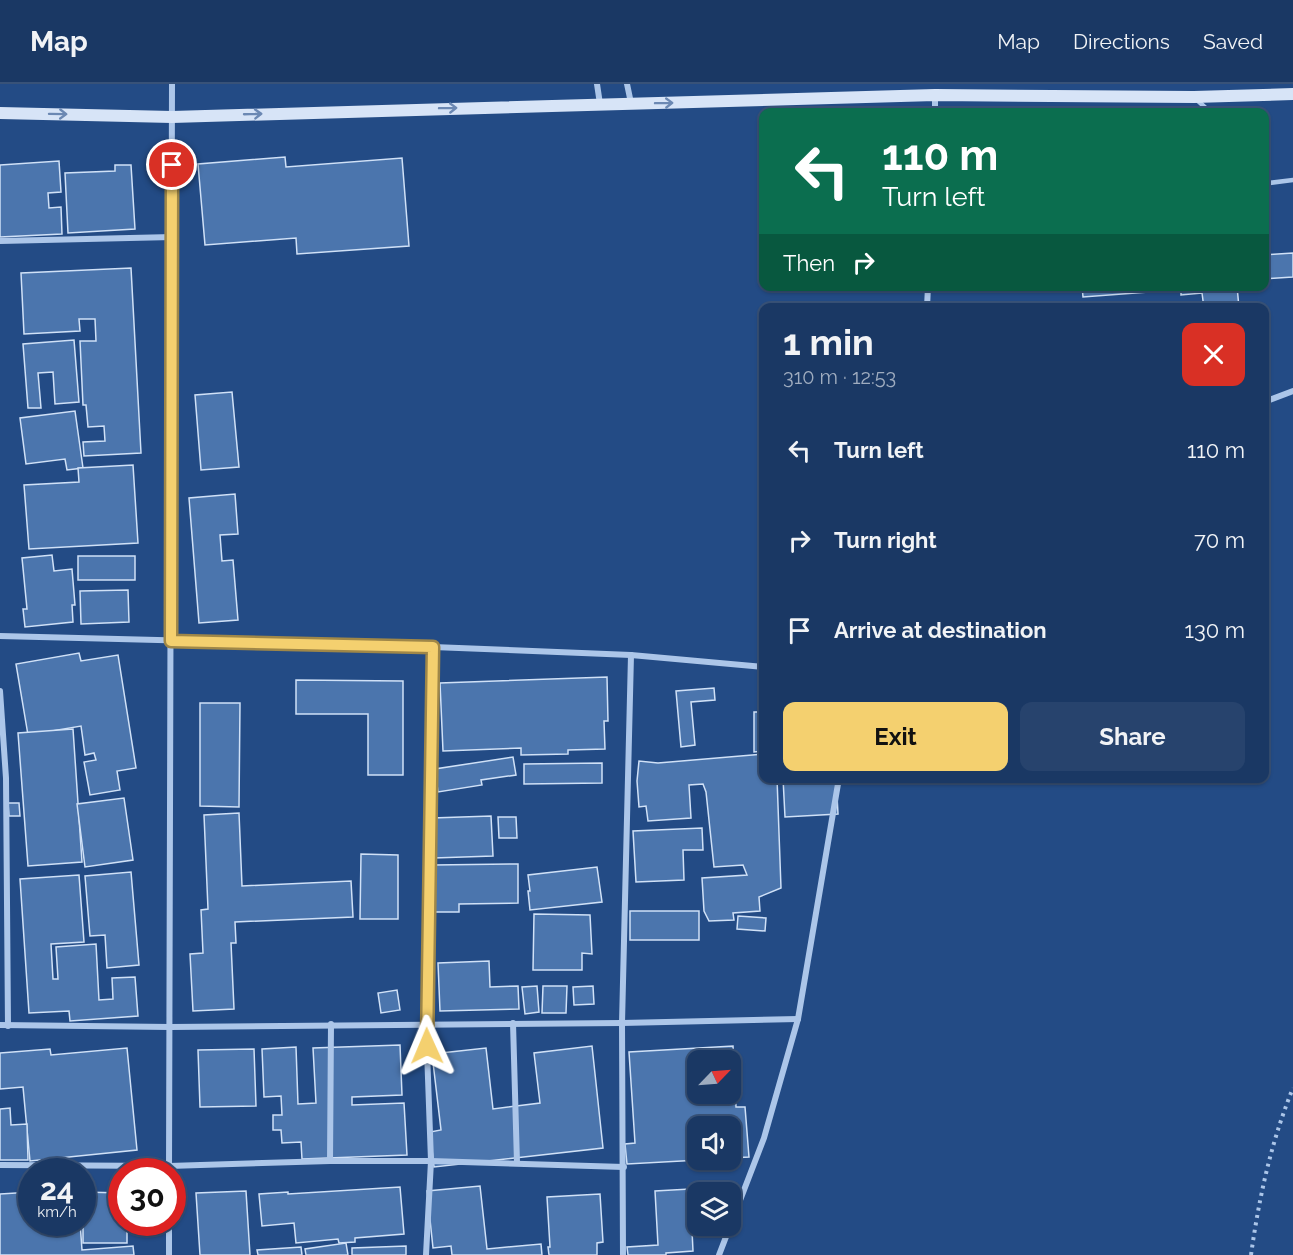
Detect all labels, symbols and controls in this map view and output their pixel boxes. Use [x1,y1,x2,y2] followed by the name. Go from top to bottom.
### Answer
[30,25,88,58] text: Map
[997,29,1040,54] text: Map
[1073,29,1170,54] text: Directions
[1203,29,1263,54] text: Saved
[654,98,674,109] one-way arrow
[438,102,458,114] one-way arrow
[48,109,68,120] one-way arrow
[243,109,263,120] one-way arrow
[882,131,998,180] text: 110 m
[783,132,861,210] icon: left
[146,139,197,190] pin
[155,148,188,181] icon: arrive
[882,181,985,212] text: Turn left
[847,246,880,279] icon: right
[783,250,835,276] text: Then
[783,321,874,363] text: 1 min
[1182,323,1245,386] button: close
[783,365,896,389] text: 310 m · 12:53
[783,434,816,467] icon: left
[834,437,924,463] text: Turn left
[1187,437,1245,463] text: 110 m
[783,524,816,557] icon: right
[834,527,937,553] text: Turn right
[1194,527,1245,553] text: 70 m
[783,614,816,647] icon: arrive
[834,617,1047,643] text: Arrive at destination
[1185,617,1245,643] text: 130 m
[783,702,1008,771] button: Exit
[1020,702,1245,771] button: Share
[395,1014,459,1078] position arrow
[687,1050,741,1104] north arrow
[687,1050,741,1236] map controls
[687,1116,741,1170] button: sound
[108,1158,186,1236] speed limit sign: 30
[40,1172,74,1207] text: 24
[687,1182,741,1236] button: layers
[37,1203,77,1221] text: km/h

